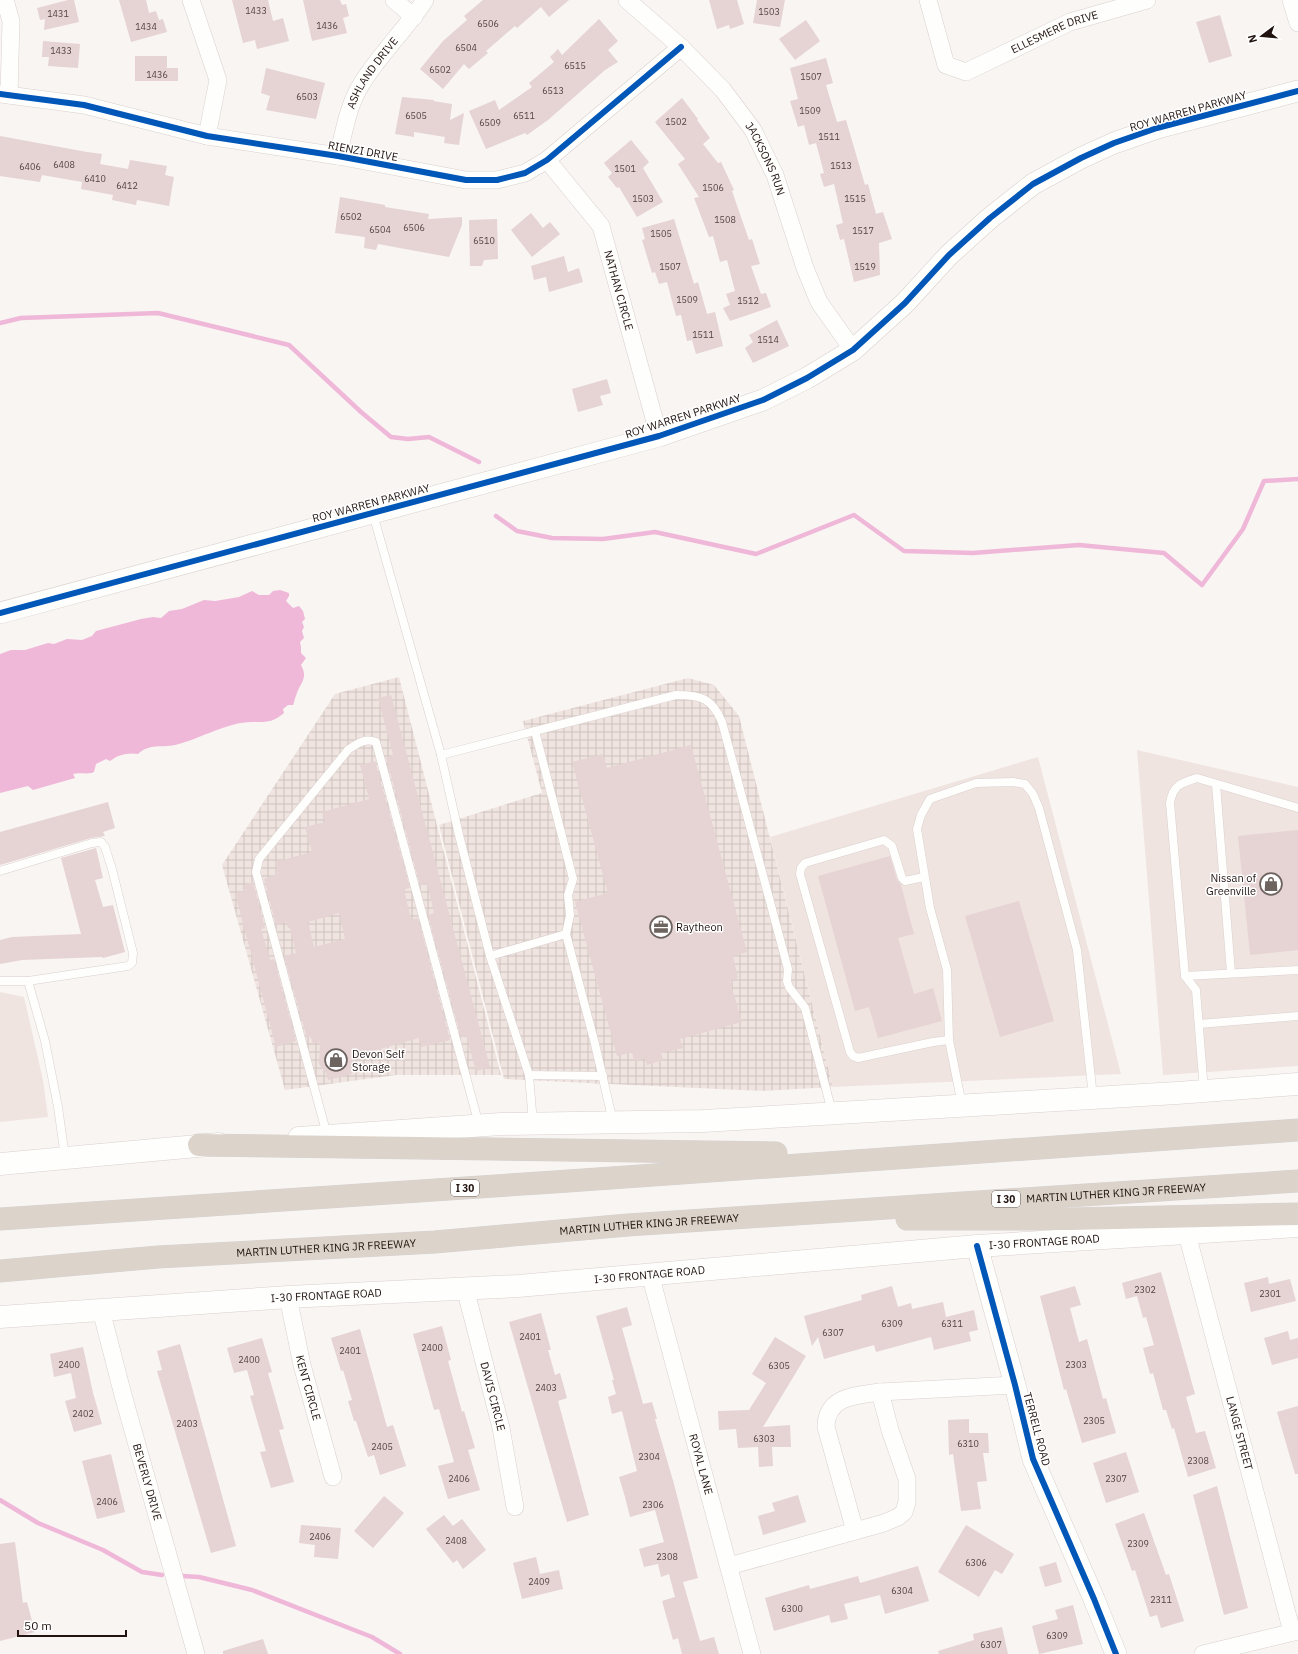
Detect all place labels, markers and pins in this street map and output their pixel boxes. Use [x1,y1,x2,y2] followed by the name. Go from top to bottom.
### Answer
[1206,871,1256,898] place label: Nissan of Greenville
[1258,871,1284,897] shop icon: Nissan of Greenville
[648,914,674,940] office icon: Raytheon
[676,920,723,934] place label: Raytheon
[323,1047,349,1073] shop icon: Devon Self Storage
[352,1047,405,1074] place label: Devon Self Storage

